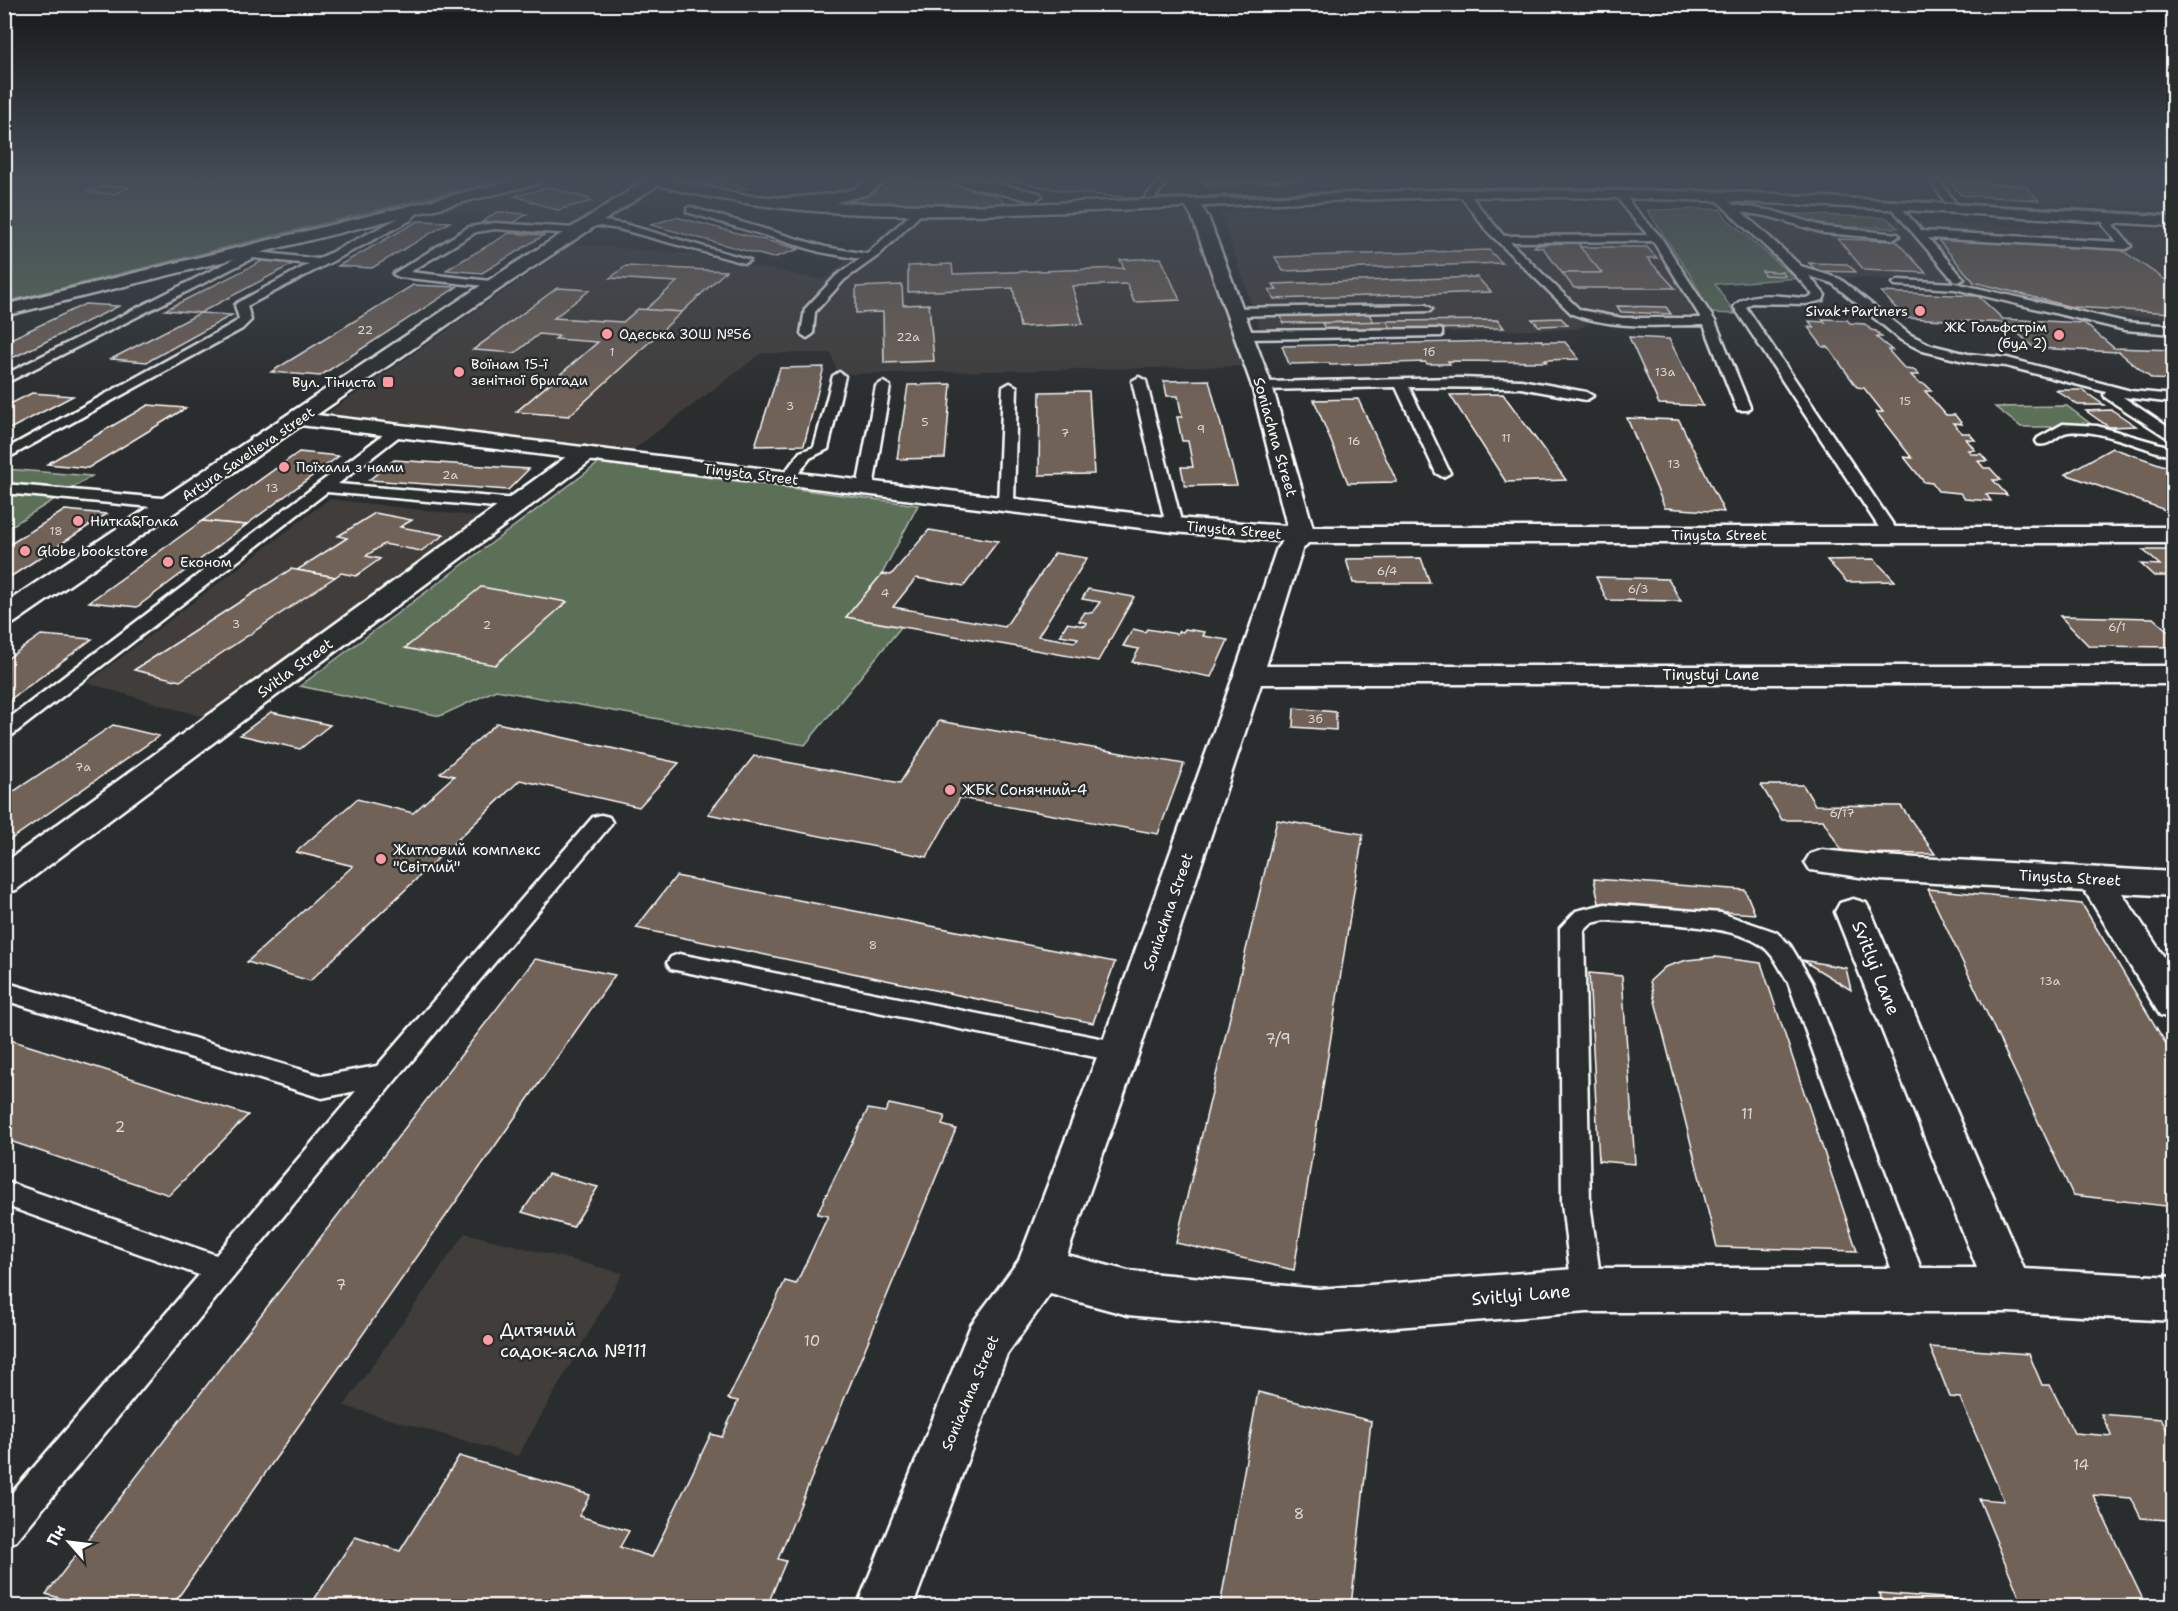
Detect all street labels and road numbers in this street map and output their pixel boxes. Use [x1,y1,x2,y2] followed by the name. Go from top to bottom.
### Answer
[1248,375,1302,499] street label: Soniachna Street
[178,403,318,505] street label: Artura Savelieva street
[702,459,800,489] street label: Tinysta Street
[1186,517,1282,543] street label: Tinysta Street
[1671,526,1767,544] street label: Tinysta Street
[253,634,337,702] street label: Svitla Street
[1663,665,1759,685] street label: Tinystyi Lane
[1138,850,1198,974] street label: Soniachna Street
[2018,865,2122,891] street label: Tinysta Street
[1846,917,1906,1019] street label: Svitlyi Lane
[1470,1279,1572,1311] street label: Svitlyi Lane
[937,1332,1003,1454] street label: Soniachna Street

